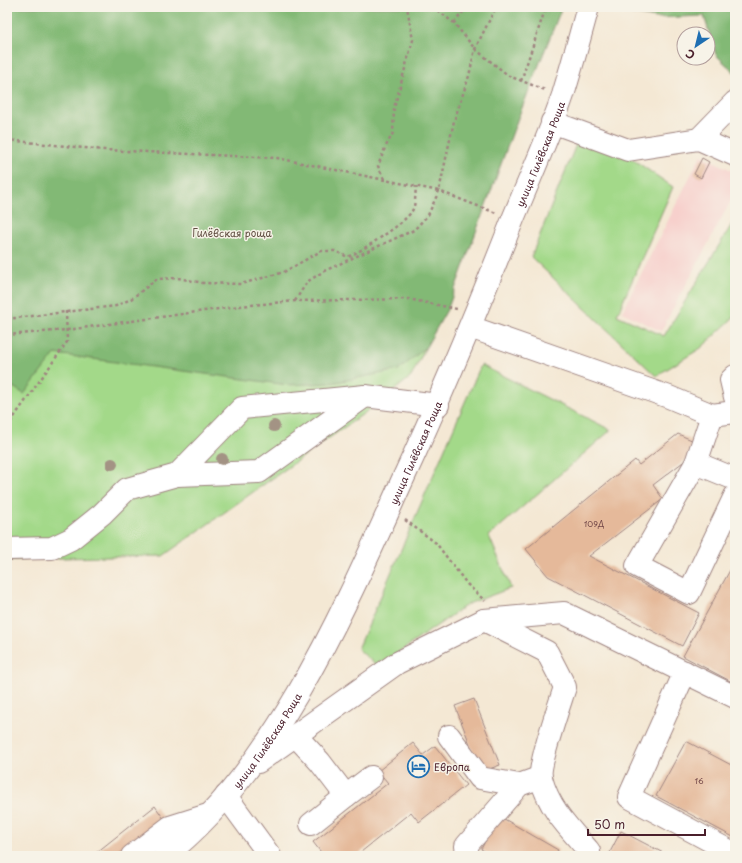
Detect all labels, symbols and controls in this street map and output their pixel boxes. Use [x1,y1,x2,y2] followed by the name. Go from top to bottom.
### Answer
[676,26,716,66] north arrow
[682,45,698,64] text: С
[512,98,568,209] street label: улица Гилёвская Роща
[192,225,273,240] park label: Гилёвская роща
[385,398,445,507] street label: улица Гилёвская Роща
[584,518,605,530] house number: 109Д
[229,689,305,791] street label: улица Гилёвская Роща
[405,753,431,779] hotel icon: Европа
[434,759,471,774] place label: Европа
[694,775,704,787] house number: 16
[588,811,705,837] scale bar
[594,815,625,833] text: 50 m

